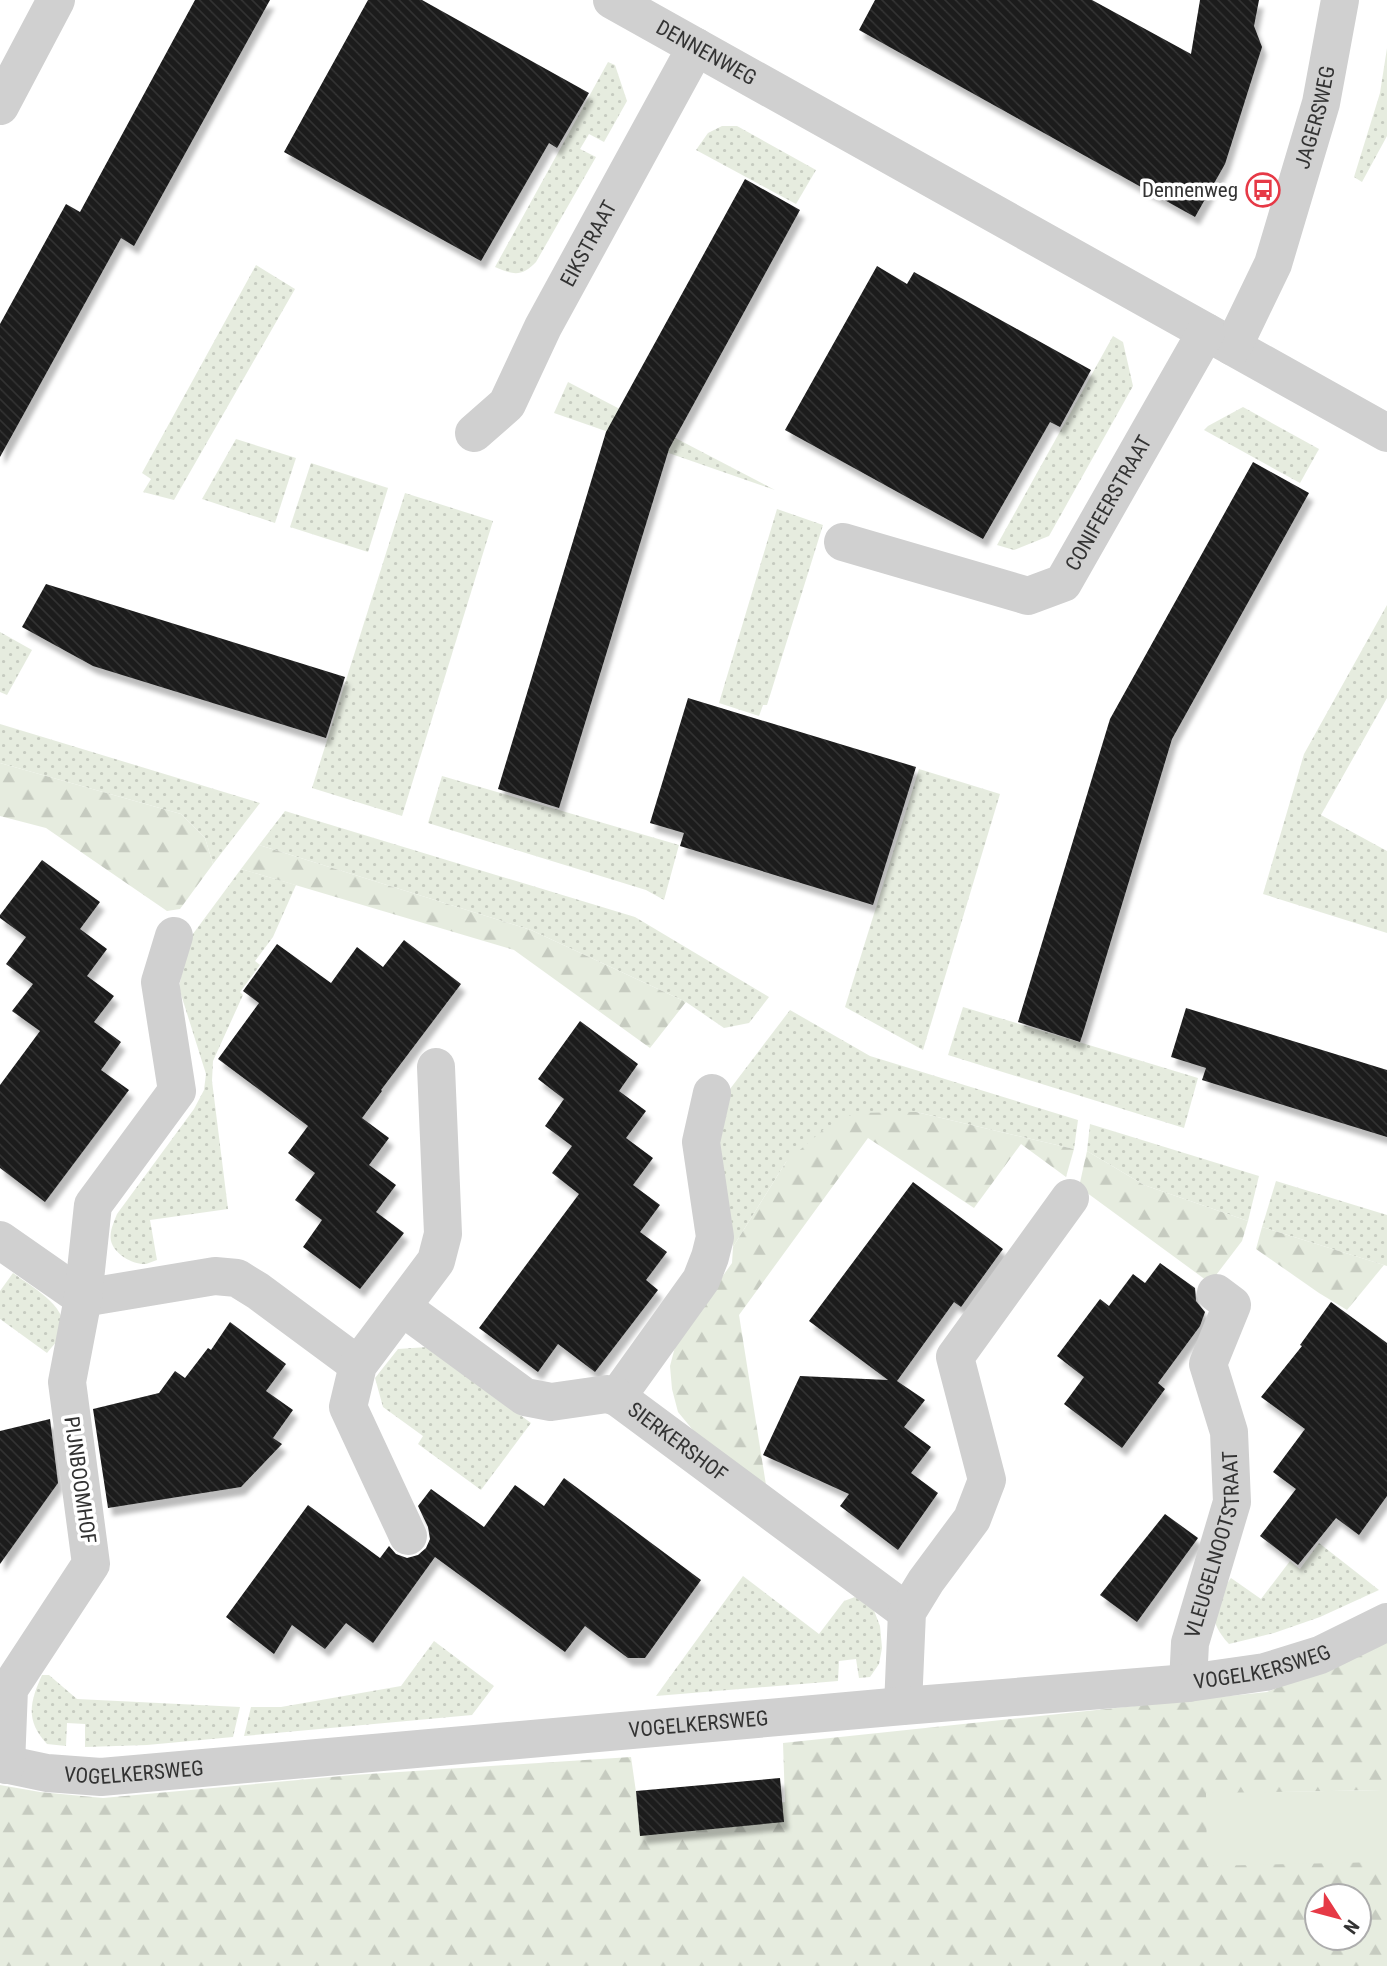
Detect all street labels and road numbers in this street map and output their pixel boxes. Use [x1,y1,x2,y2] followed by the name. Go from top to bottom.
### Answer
[652,15,761,90] street label: DENNENWEG
[1290,64,1340,172] street label: JAGERSWEG
[556,197,622,291] street label: EIKSTRAAT
[1061,431,1157,575] street label: CONIFEERSTRAAT
[623,1397,732,1487] street label: SIERKERSHOF
[59,1415,101,1545] street label: PIJNBOOMHOF
[1180,1450,1244,1641] street label: VLEUGELNOOTSTRAAT
[1192,1640,1335,1694] street label: VOGELKERSWEG
[628,1706,769,1742] street label: VOGELKERSWEG
[63,1756,204,1789] street label: VOGELKERSWEG

